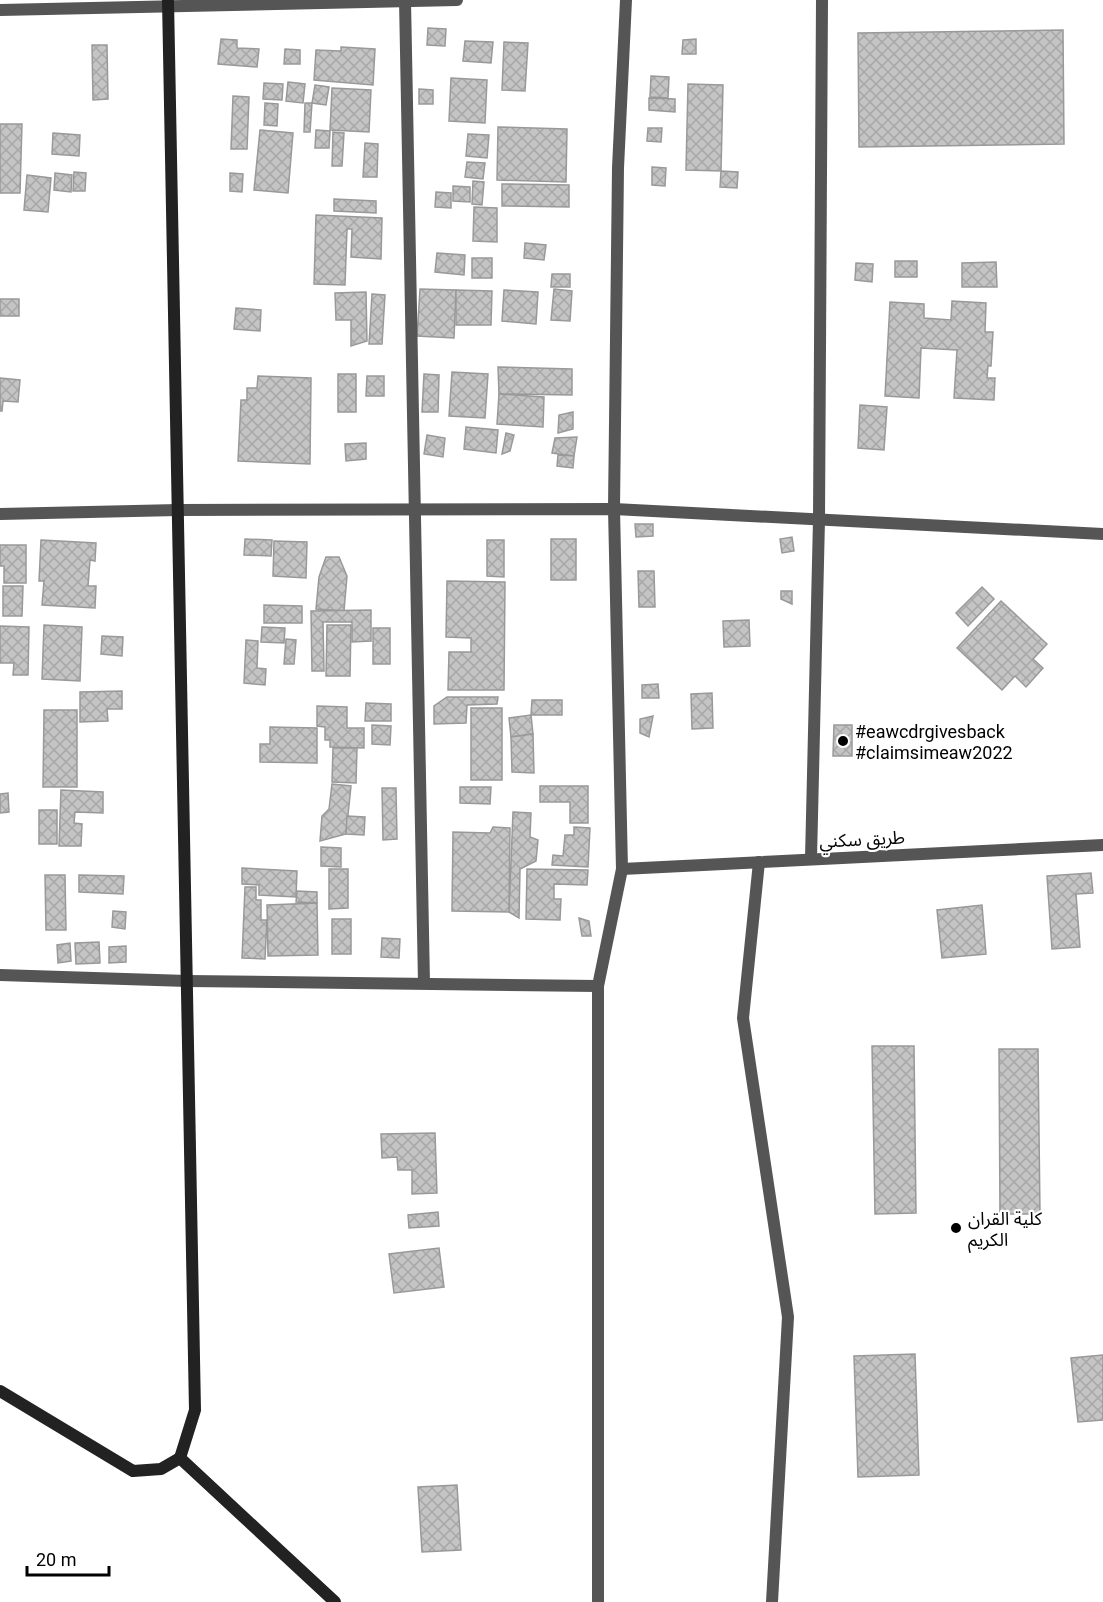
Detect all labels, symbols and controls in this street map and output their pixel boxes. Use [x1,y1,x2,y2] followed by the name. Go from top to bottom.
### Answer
[855,721,1013,763] place label: #eawcdrgivesback #claimsimeaw2022
[836,734,850,748] marker: #eawcdrgivesback #claimsimeaw2022
[819,826,906,855] street label: طريق سكني
[968,1208,1042,1253] place label: كلية القران الكريم
[949,1221,963,1235] marker: كلية القران الكريم
[27,1539,110,1577] scale bar
[36,1549,76,1570] text: 20 m

